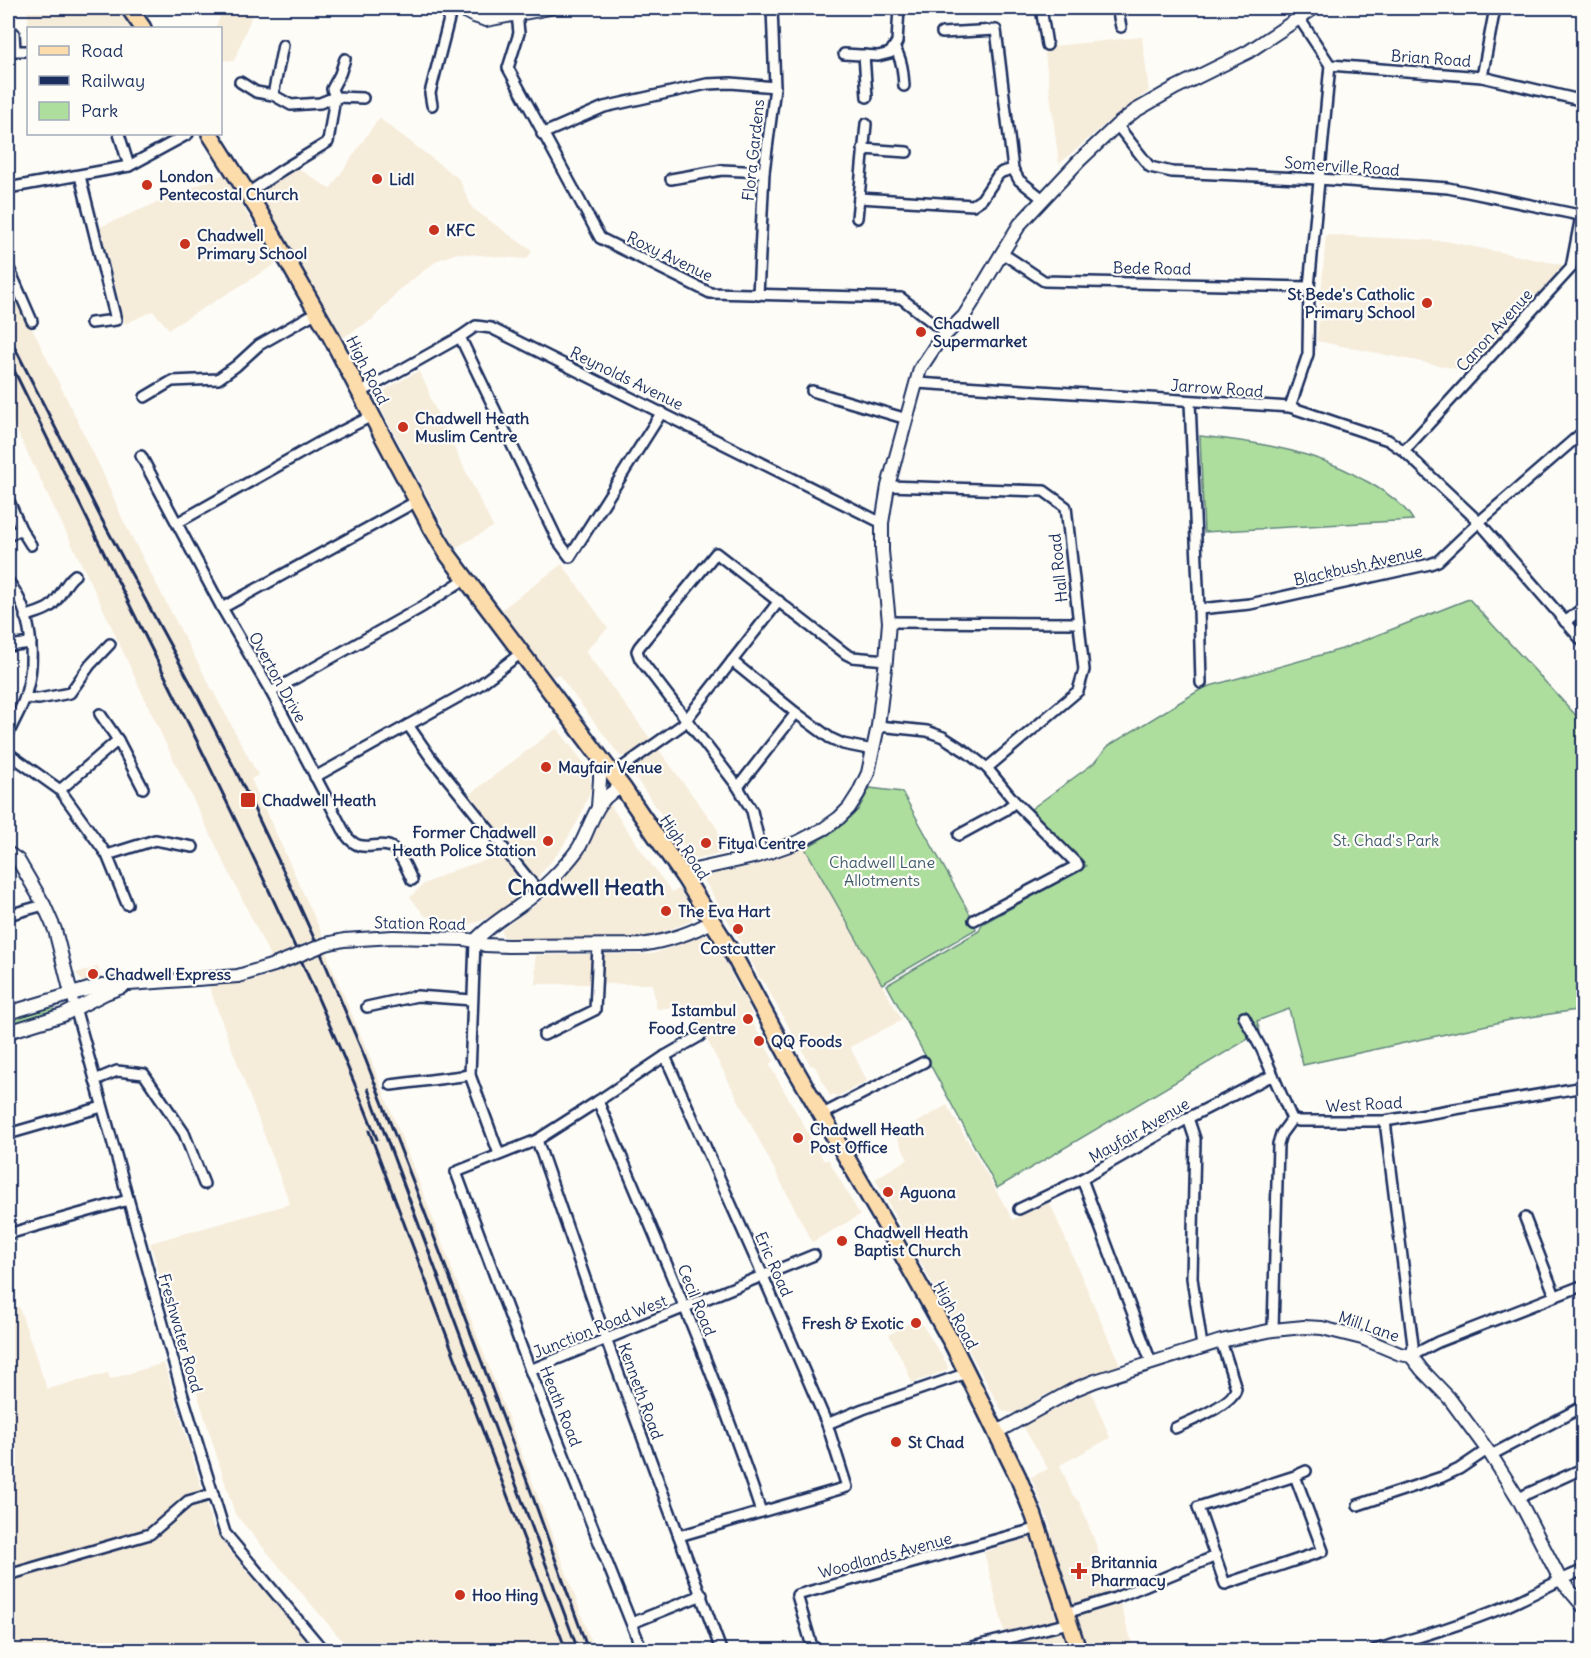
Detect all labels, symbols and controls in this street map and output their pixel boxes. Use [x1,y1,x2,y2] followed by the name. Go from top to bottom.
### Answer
[27,27,222,135] legend
[81,39,124,62] text: Road
[1390,45,1472,71] street label: Brian Road
[81,69,145,92] text: Railway
[738,98,768,202] street label: Flora Gardens
[81,99,118,122] text: Park
[1284,152,1400,180] street label: Somerville Road
[159,166,299,204] place label: London Pentecostal Church
[389,169,414,189] place label: Lidl
[370,172,384,186] marker: Lidl
[140,178,154,192] marker: London Pentecostal Church
[446,220,476,240] place label: KFC
[427,223,441,237] marker: KFC
[197,225,307,264] place label: Chadwell Primary School
[624,227,716,285] street label: Roxy Avenue
[178,237,192,251] marker: Chadwell Primary School
[1113,257,1191,279] street label: Bede Road
[1288,284,1415,323] place label: St Bede's Catholic Primary School
[1452,284,1536,376] street label: Canon Avenue
[1420,296,1434,310] marker: St Bede's Catholic Primary School
[933,313,1028,352] place label: Chadwell Supermarket
[914,325,928,339] marker: Chadwell Supermarket
[342,332,394,408] street label: High Road
[567,342,687,414] street label: Reynolds Avenue
[1170,375,1264,401] street label: Jarrow Road
[415,408,529,446] place label: Chadwell Heath Muslim Centre
[396,420,410,434] marker: Chadwell Heath Muslim Centre
[1044,533,1072,603] street label: Hall Road
[1292,540,1424,590] street label: Blackbush Avenue
[245,628,311,726] street label: Overton Drive
[558,757,663,778] place label: Mayfair Venue
[539,760,553,774] marker: Mayfair Venue
[262,790,376,810] place label: Chadwell Heath
[239,791,257,809] marker: Chadwell Heath
[656,811,714,883] street label: High Road
[392,822,536,860] place label: Former Chadwell Heath Police Station
[1333,830,1439,850] park label: St. Chad's Park
[718,833,806,854] place label: Fitya Centre
[541,834,555,848] marker: Former Chadwell Heath Police Station
[699,836,713,850] marker: Fitya Centre
[829,852,935,890] park label: Chadwell Lane Allotments
[508,873,665,901] district label: Chadwell Heath
[678,901,771,921] place label: The Eva Hart
[659,904,673,918] marker: The Eva Hart
[374,912,466,934] street label: Station Road
[731,922,745,936] marker: Costcutter
[700,938,776,958] place label: Costcutter
[105,964,231,985] place label: Chadwell Express
[86,967,100,981] marker: Chadwell Express
[649,1000,736,1038] place label: Istambul Food Centre
[741,1012,755,1026] marker: Istambul Food Centre
[771,1031,842,1051] place label: QQ Foods
[752,1034,766,1048] marker: QQ Foods
[1325,1092,1403,1116] street label: West Road
[1085,1093,1193,1167] street label: Mayfair Avenue
[810,1119,924,1157] place label: Chadwell Heath Post Office
[791,1131,805,1145] marker: Chadwell Heath Post Office
[900,1182,956,1203] place label: Aguona
[881,1185,895,1199] marker: Aguona
[854,1222,968,1261] place label: Chadwell Heath Baptist Church
[751,1228,797,1300] street label: Eric Road
[835,1234,849,1248] marker: Chadwell Heath Baptist Church
[674,1261,720,1339] street label: Cecil Road
[154,1271,208,1395] street label: Freshwater Road
[929,1278,983,1352] street label: High Road
[530,1290,670,1362] street label: Junction Road West
[1336,1306,1402,1346] street label: Mill Lane
[802,1313,904,1333] place label: Fresh & Exotic
[909,1316,923,1330] marker: Fresh & Exotic
[614,1340,668,1442] street label: Kenneth Road
[536,1363,586,1449] street label: Heath Road
[908,1432,965,1452] place label: St Chad
[889,1435,903,1449] marker: St Chad
[816,1528,954,1582] street label: Woodlands Avenue
[1091,1552,1166,1591] place label: Britannia Pharmacy
[1072,1564,1086,1578] marker: Britannia Pharmacy
[472,1585,539,1606] place label: Hoo Hing
[453,1588,467,1602] marker: Hoo Hing

